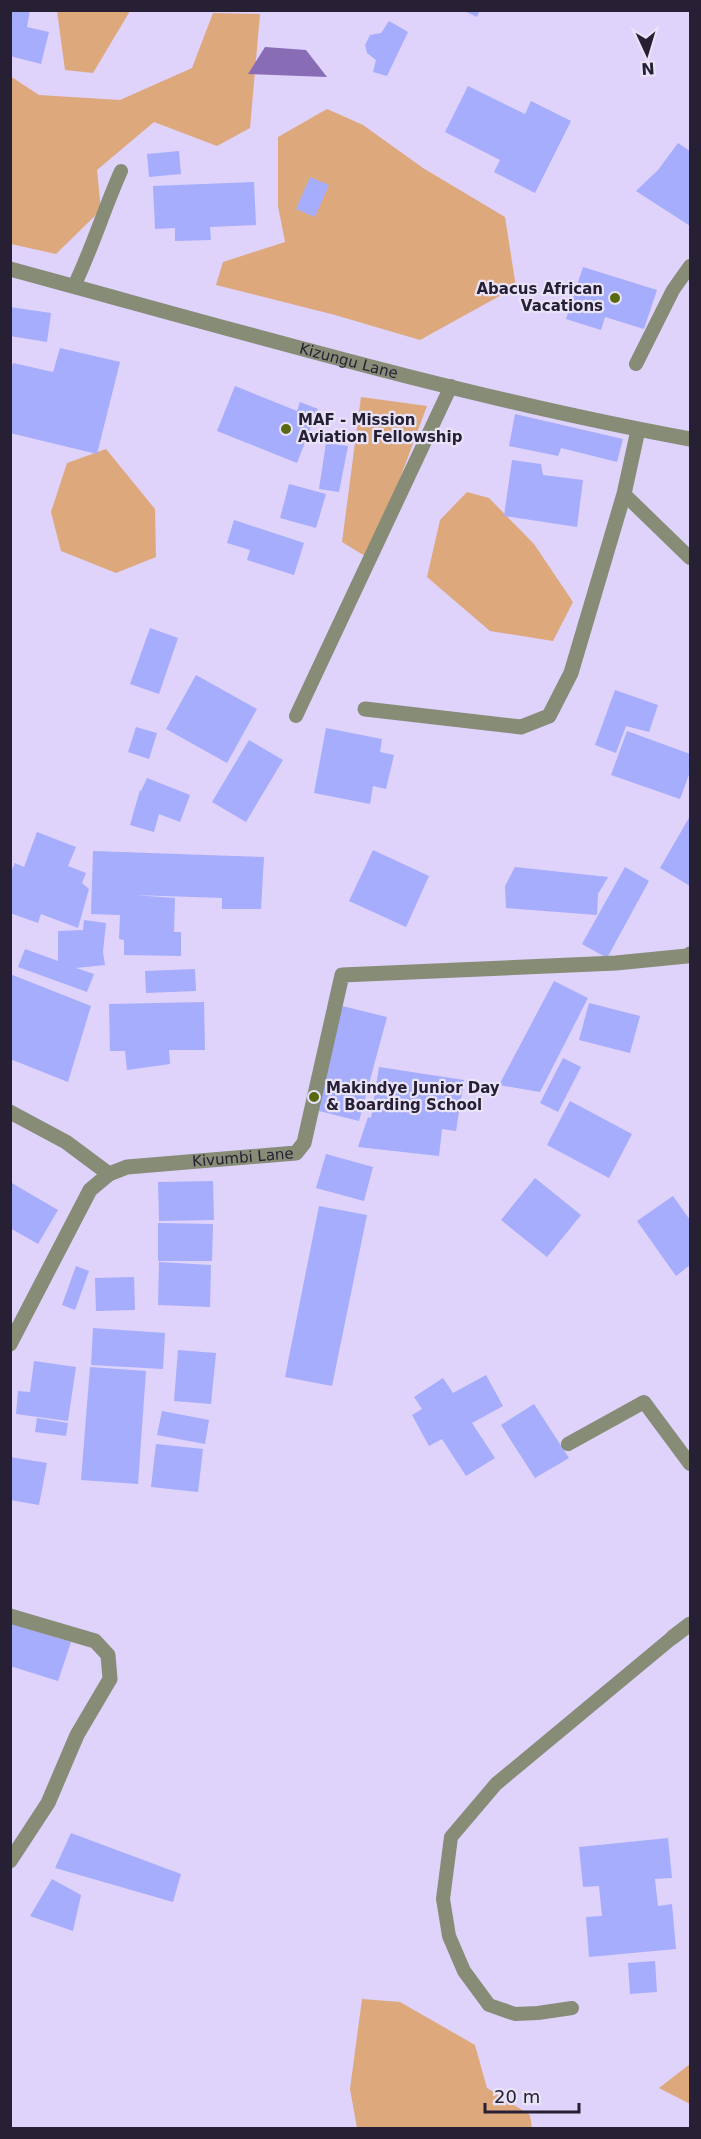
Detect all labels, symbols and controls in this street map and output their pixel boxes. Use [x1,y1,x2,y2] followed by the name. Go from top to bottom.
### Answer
[617,24,677,84] north arrow
[641,59,655,78] text: N
[476,280,603,315] place label: Abacus African Vacations
[608,291,622,305] marker: Abacus African Vacations
[298,340,400,383] street label: Kizungu Lane
[298,411,463,446] place label: MAF - Mission Aviation Fellowship
[279,422,293,436] marker: MAF - Mission Aviation Fellowship
[326,1079,500,1114] place label: Makindye Junior Day & Boarding School
[307,1090,321,1104] marker: Makindye Junior Day & Boarding School
[191,1144,294,1171] street label: Kivumbi Lane
[485,2076,580,2114] scale bar
[494,2086,540,2107] text: 20 m

